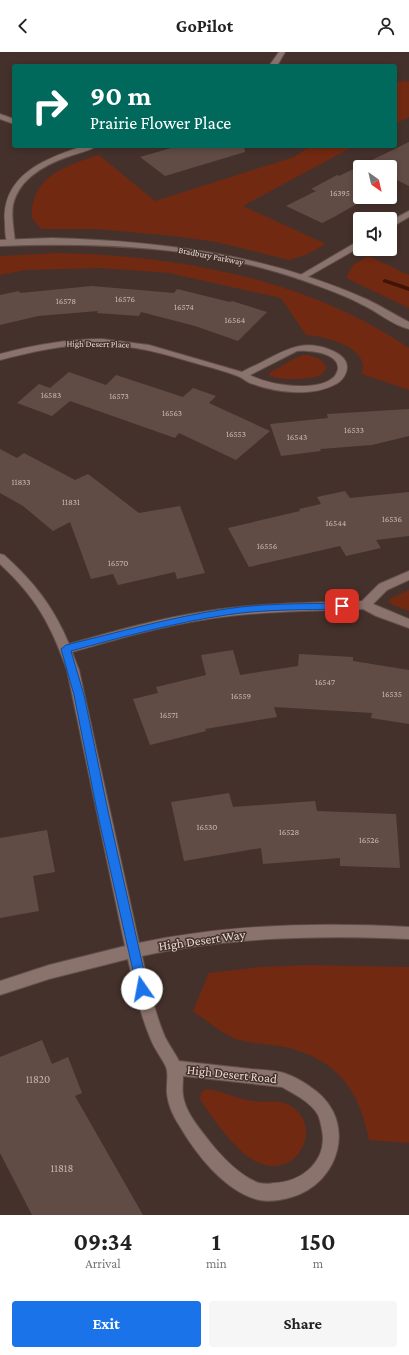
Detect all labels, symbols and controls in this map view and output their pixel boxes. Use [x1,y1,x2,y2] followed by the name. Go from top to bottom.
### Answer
[12,15,34,37] icon: back
[375,15,397,37] icon: person
[176,16,233,36] text: GoPilot
[24,80,76,132] icon: right
[90,80,151,111] text: 90 m
[90,113,231,133] text: Prairie Flower Place
[353,160,397,204] north arrow
[353,160,397,256] map controls
[330,188,350,198] house number: 16395
[353,212,397,256] button: sound
[178,245,245,267] street label: Bradbury Parkway
[115,294,135,304] house number: 16576
[56,296,76,306] house number: 16578
[174,302,194,312] house number: 16574
[225,315,246,325] house number: 16564
[66,338,130,350] street label: High Desert Place
[41,390,61,400] house number: 16583
[109,391,129,401] house number: 16573
[162,408,182,418] house number: 16563
[344,425,364,435] house number: 16533
[226,429,246,439] house number: 16553
[287,432,307,442] house number: 16543
[11,477,31,487] house number: 11833
[62,497,80,507] house number: 11831
[382,514,403,524] house number: 16536
[326,518,347,528] house number: 16544
[257,541,278,551] house number: 16556
[108,558,128,568] house number: 16570
[325,589,359,623] pin
[331,595,353,617] icon: arrive
[315,677,335,687] house number: 16547
[382,689,402,699] house number: 16535
[231,691,252,701] house number: 16559
[160,710,178,720] house number: 16571
[197,822,217,832] house number: 16530
[279,827,299,837] house number: 16528
[359,835,380,845] house number: 16526
[158,926,247,954] street label: High Desert Way
[121,968,163,1010] position arrow
[186,1062,278,1086] street label: High Desert Road
[26,1073,50,1085] house number: 11820
[51,1162,73,1174] house number: 11818
[73,1228,132,1255] text: 09:34
[212,1228,221,1255] text: 1
[300,1228,336,1255] text: 150
[85,1256,121,1271] text: Arrival
[206,1256,227,1271] text: min
[313,1256,323,1271] text: m
[12,1301,201,1347] button: Exit
[209,1301,397,1347] button: Share

